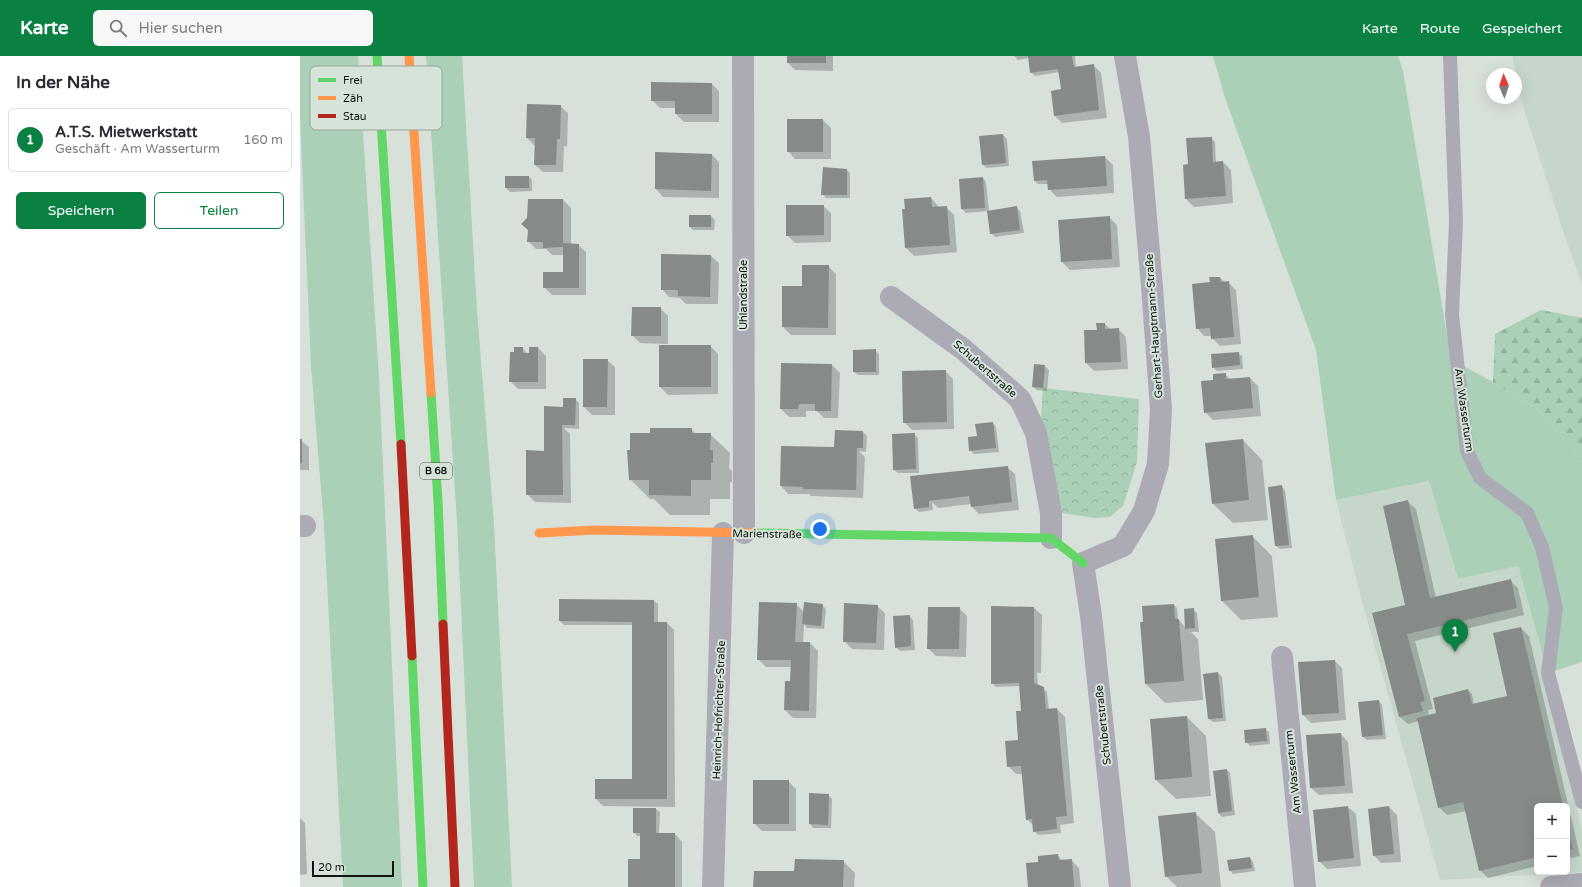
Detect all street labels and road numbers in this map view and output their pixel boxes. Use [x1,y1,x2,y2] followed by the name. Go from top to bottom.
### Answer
[1142,253,1166,399] street label: Gerhart-Hauptmann-Straße
[737,260,750,330] street label: Uhlandstraße
[950,338,1020,400] street label: Schubertstraße
[1452,367,1476,453] street label: Am Wasserturm
[420,463,452,479] road number: B 68
[732,527,802,541] street label: Marienstraße
[710,640,728,780] street label: Heinrich-Hofrichter-Straße
[1092,684,1114,766] street label: Schubertstraße
[1282,729,1304,815] street label: Am Wasserturm

